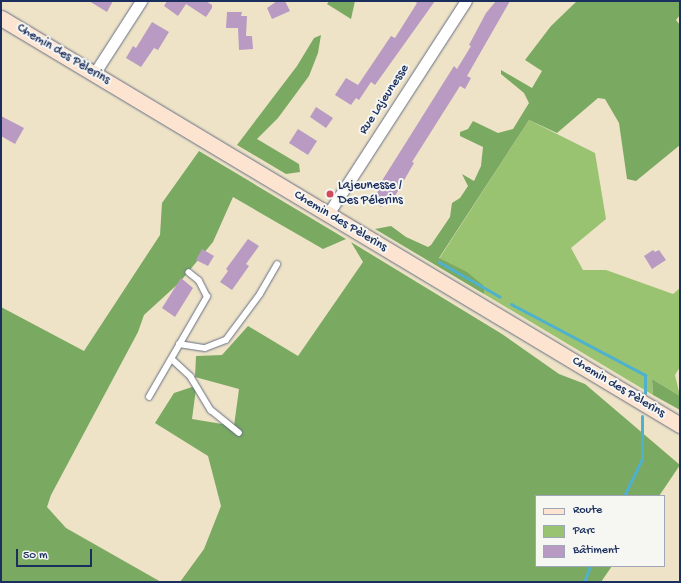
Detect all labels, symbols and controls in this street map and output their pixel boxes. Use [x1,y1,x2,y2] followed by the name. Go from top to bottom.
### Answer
[14,21,112,89] street label: Chemin des Pèlerins
[357,62,413,138] street label: Rue Lajeunesse
[338,179,403,210] place label: Lajeunesse / Des Pélerins
[291,188,389,256] street label: Chemin des Pèlerins
[325,189,335,199] marker: Lajeunesse / Des Pélerins
[569,354,667,422] street label: Chemin des Pèlerins
[535,495,665,567] legend
[573,504,602,518] text: Route
[573,524,595,538] text: Parc
[18,541,94,567] scale bar
[573,544,619,558] text: Bâtiment
[23,549,48,563] text: 50 m

